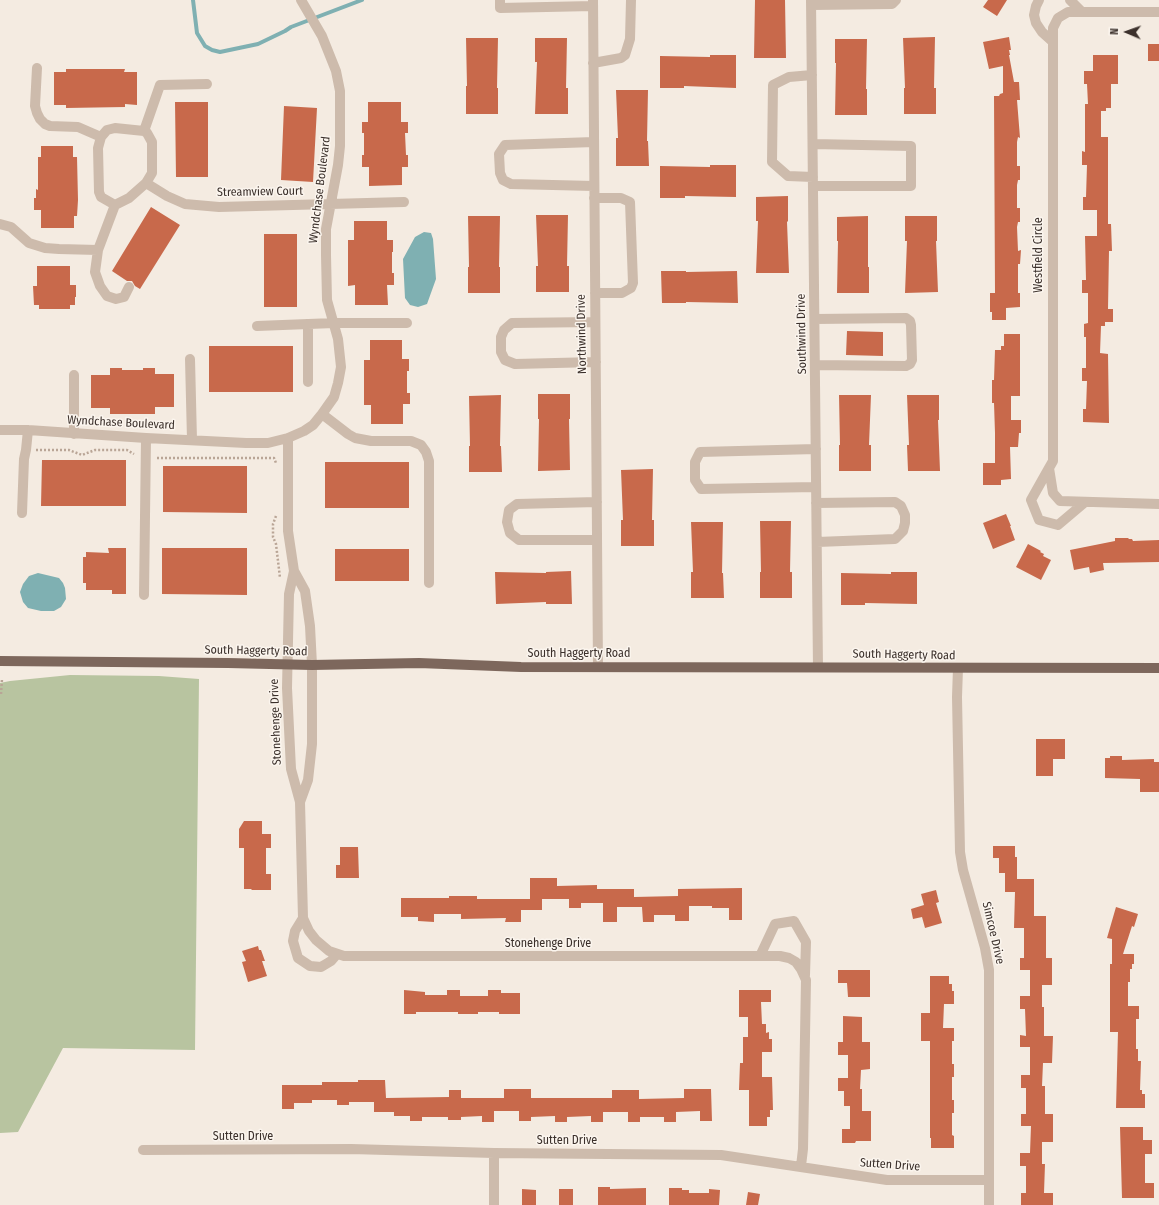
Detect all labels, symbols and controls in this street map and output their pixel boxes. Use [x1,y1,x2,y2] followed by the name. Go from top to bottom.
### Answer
[1107,12,1147,52] north arrow
[1108,28,1121,35] text: N
[306,136,334,244] street label: Wyndchase Boulevard
[217,184,303,200] street label: Streamview Court
[1032,217,1046,293] street label: Westfield Circle
[574,294,590,374] street label: Northwind Drive
[794,294,810,374] street label: Southwind Drive
[67,413,175,433] street label: Wyndchase Boulevard
[204,643,308,659] street label: South Haggerty Road
[528,647,630,661] street label: South Haggerty Road
[852,647,956,663] street label: South Haggerty Road
[267,679,285,765] street label: Stonehenge Drive
[979,900,1007,966] street label: Simcoe Drive
[505,937,591,951] street label: Stonehenge Drive
[213,1130,273,1144] street label: Sutten Drive
[537,1134,597,1148] street label: Sutten Drive
[859,1156,921,1174] street label: Sutten Drive

